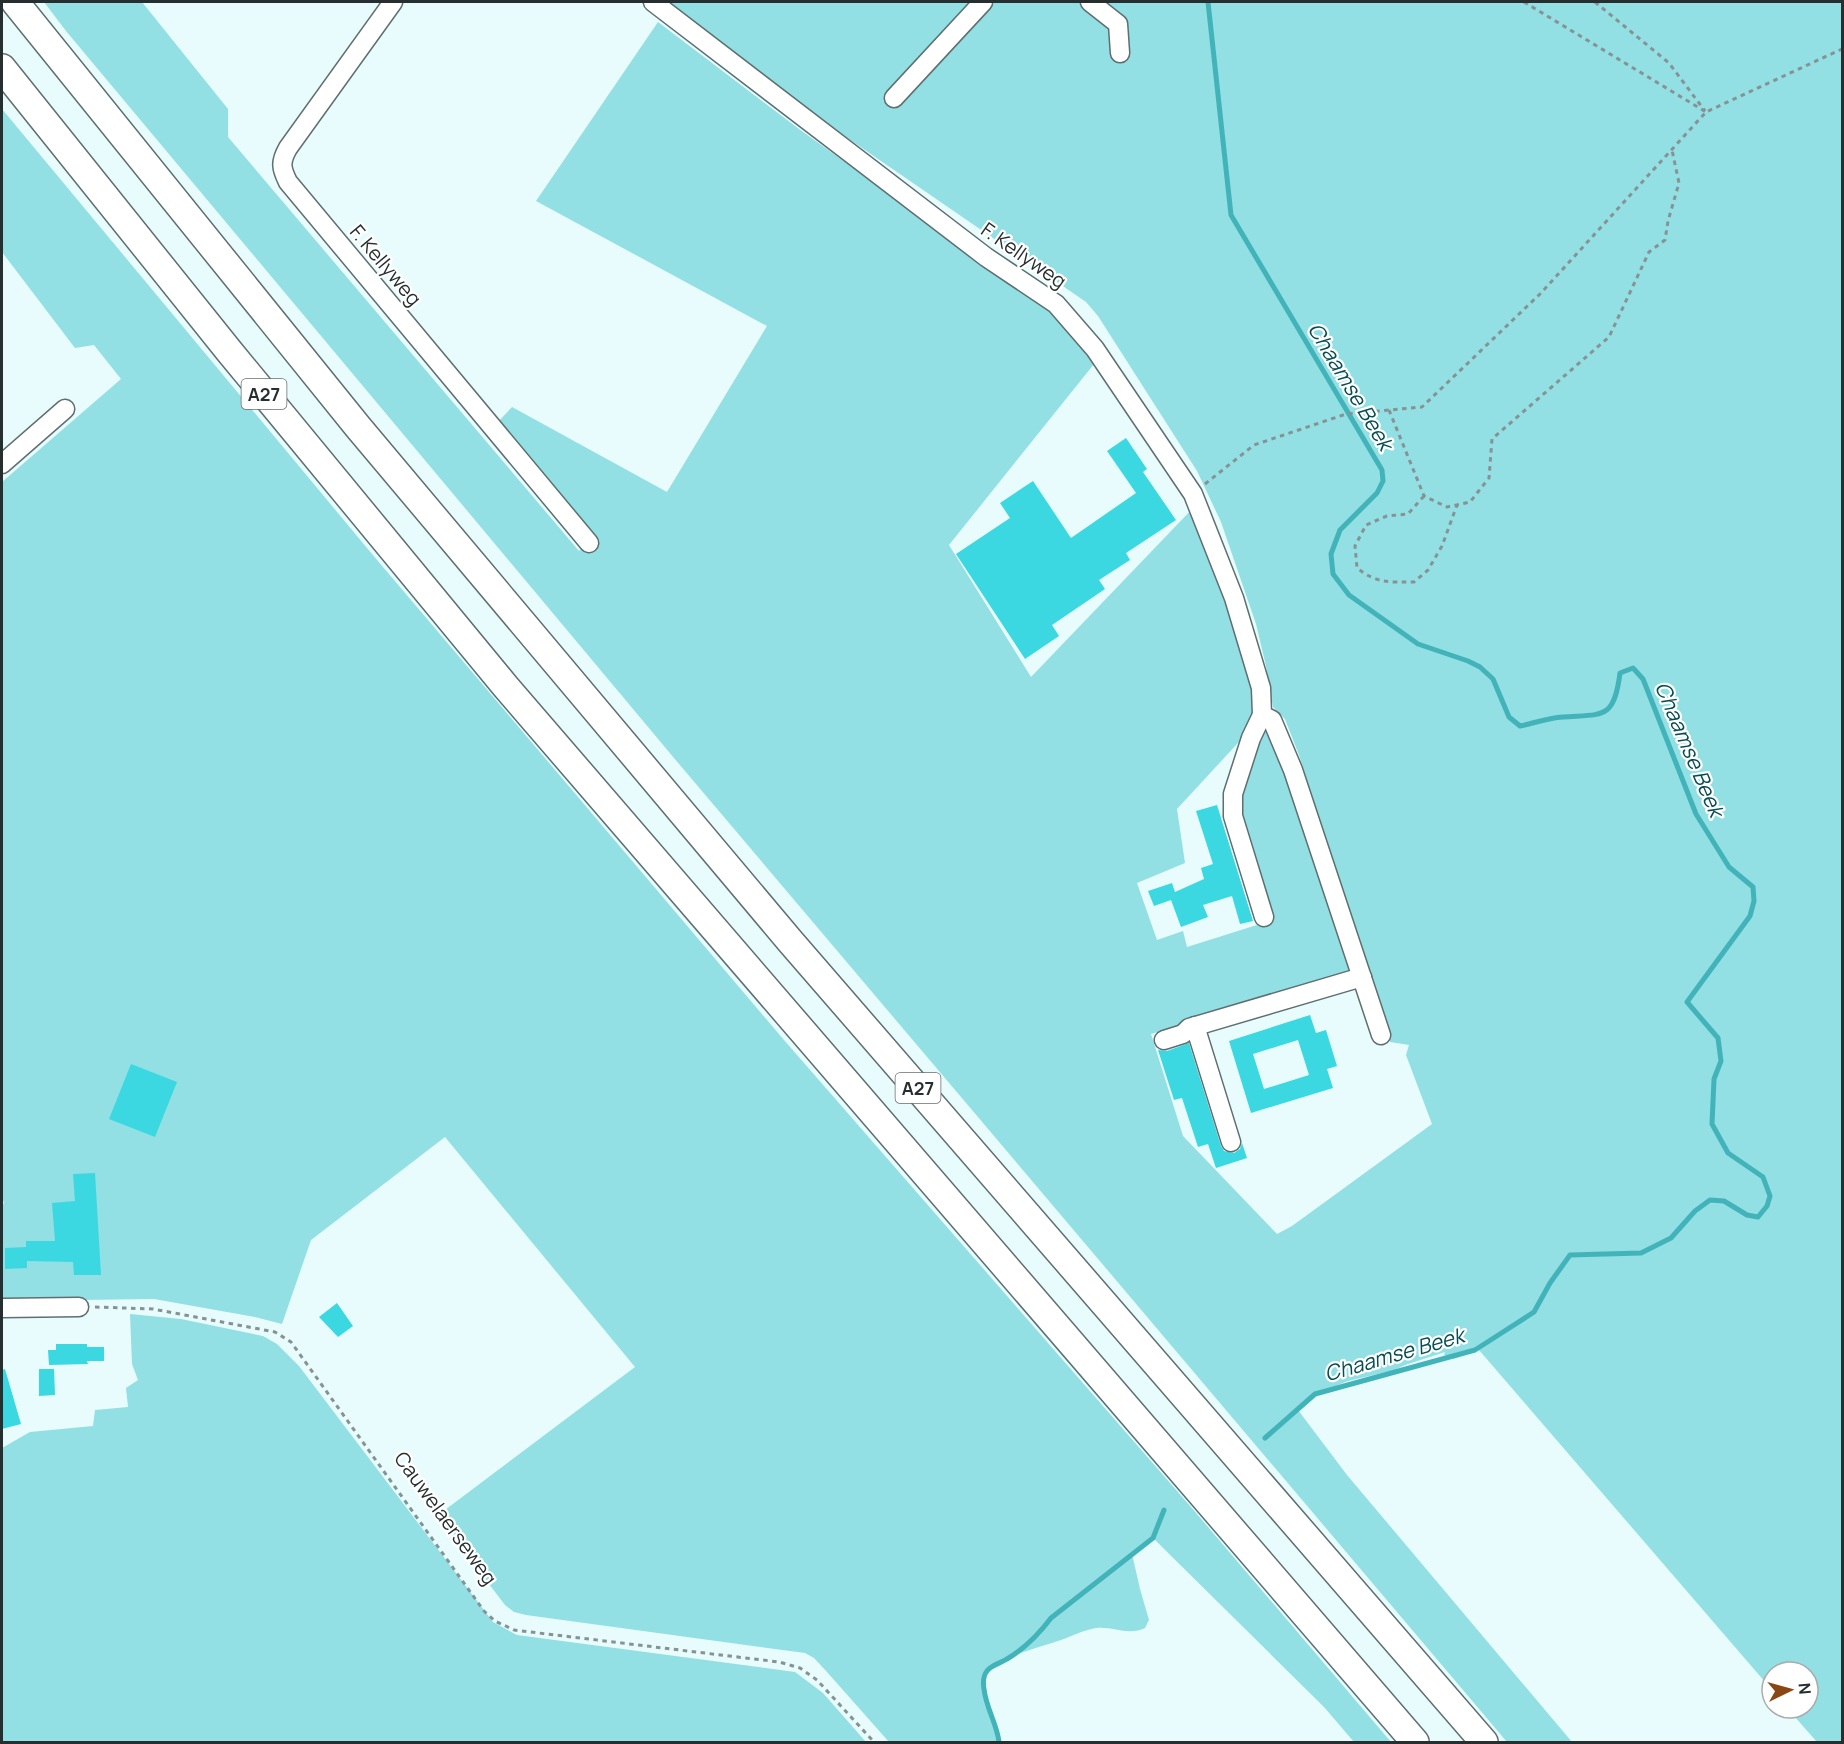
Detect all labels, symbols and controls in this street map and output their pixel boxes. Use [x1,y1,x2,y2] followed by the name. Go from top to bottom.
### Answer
[976,216,1072,294] street label: F. Kellyweg
[344,219,428,311] street label: F. Kellyweg
[1302,317,1401,457] water label: Chaamse Beek
[242,379,286,409] road number: A27
[1649,677,1732,823] water label: Chaamse Beek
[896,1073,940,1103] road number: A27
[1321,1320,1470,1387] water label: Chaamse Beek
[388,1446,504,1590] street label: Cauwelaerseweg
[1760,1660,1820,1720] north arrow
[1793,1682,1816,1695] text: N

